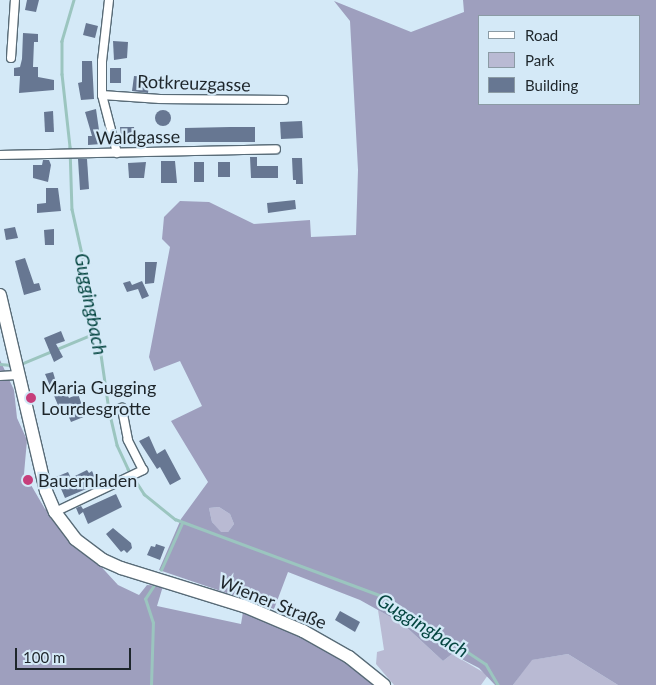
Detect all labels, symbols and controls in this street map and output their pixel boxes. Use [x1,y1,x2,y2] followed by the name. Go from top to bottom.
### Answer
[478,15,641,105] legend
[525,26,558,44] text: Road
[525,51,554,69] text: Park
[137,70,251,96] street label: Rotkreuzgasse
[525,76,578,94] text: Building
[96,125,180,149] street label: Waldgasse
[70,251,112,357] water label: Guggingbach
[41,377,156,419] place label: Maria Gugging Lourdesgrotte
[25,392,37,404] marker: Maria Gugging Lourdesgrotte
[38,469,137,491] place label: Bauernladen
[22,474,34,486] marker: Bauernladen
[216,571,330,633] street label: Wiener Straße
[373,588,473,662] water label: Guggingbach
[18,638,134,670] scale bar
[23,648,65,666] text: 100 m

